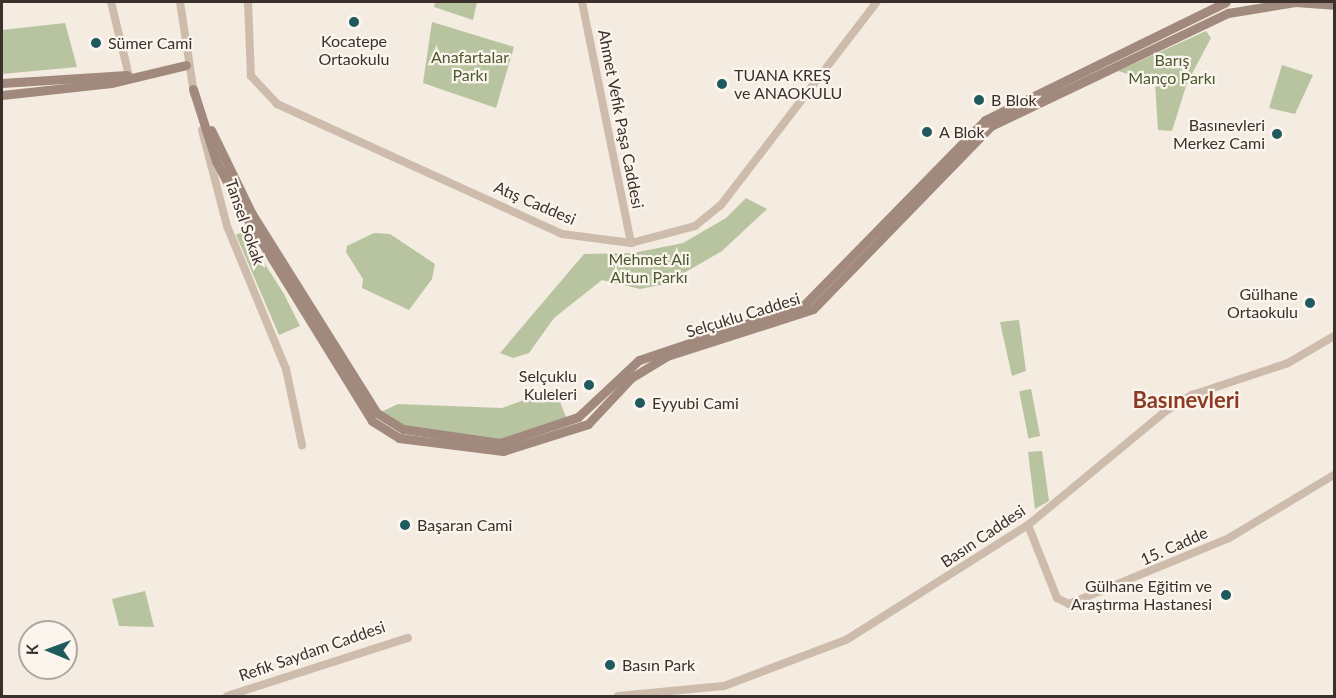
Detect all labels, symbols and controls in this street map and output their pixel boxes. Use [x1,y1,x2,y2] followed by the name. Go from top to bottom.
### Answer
[347,15,361,29] marker: Kocatepe Ortaokulu
[594,28,648,210] street label: Ahmet Vefik Paşa Caddesi
[319,31,389,69] place label: Kocatepe Ortaokulu
[108,33,193,53] place label: Sümer Cami
[89,36,103,50] marker: Sümer Cami
[431,47,509,85] park label: Anafartalar Parkı
[1128,50,1216,88] park label: Barış Manço Parkı
[734,65,843,103] place label: TUANA KREŞ ve ANAOKULU
[715,77,729,91] marker: TUANA KREŞ ve ANAOKULU
[991,90,1037,110] place label: B Blok
[972,93,986,107] marker: B Blok
[1173,115,1265,153] place label: Basınevleri Merkez Cami
[939,122,985,142] place label: A Blok
[920,125,934,139] marker: A Blok
[1270,127,1284,141] marker: Basınevleri Merkez Cami
[221,176,269,268] street label: Tansel Sokak
[491,177,579,229] street label: Atış Caddesi
[608,249,690,287] park label: Mehmet Ali Altun Parkı
[1227,284,1298,322] place label: Gülhane Ortaokulu
[684,289,802,341] street label: Selçuklu Caddesi
[1303,296,1317,310] marker: Gülhane Ortaokulu
[519,366,577,404] place label: Selçuklu Kuleleri
[582,378,596,392] marker: Selçuklu Kuleleri
[1132,387,1240,413] district label: Basınevleri
[652,393,739,413] place label: Eyyubi Cami
[633,396,647,410] marker: Eyyubi Cami
[937,501,1029,571] street label: Basın Caddesi
[417,515,512,535] place label: Başaran Cami
[398,518,412,532] marker: Başaran Cami
[1137,523,1211,569] street label: 15. Cadde
[1071,576,1212,614] place label: Gülhane Eğitim ve Araştırma Hastanesi
[1217,586,1235,604] marker: Gülhane Eğitim ve Araştırma Hastanesi
[236,617,388,685] street label: Refik Saydam Caddesi
[18,620,78,680] north arrow
[22,644,41,655] text: K
[622,655,695,675] place label: Basın Park
[603,658,617,672] marker: Basın Park

